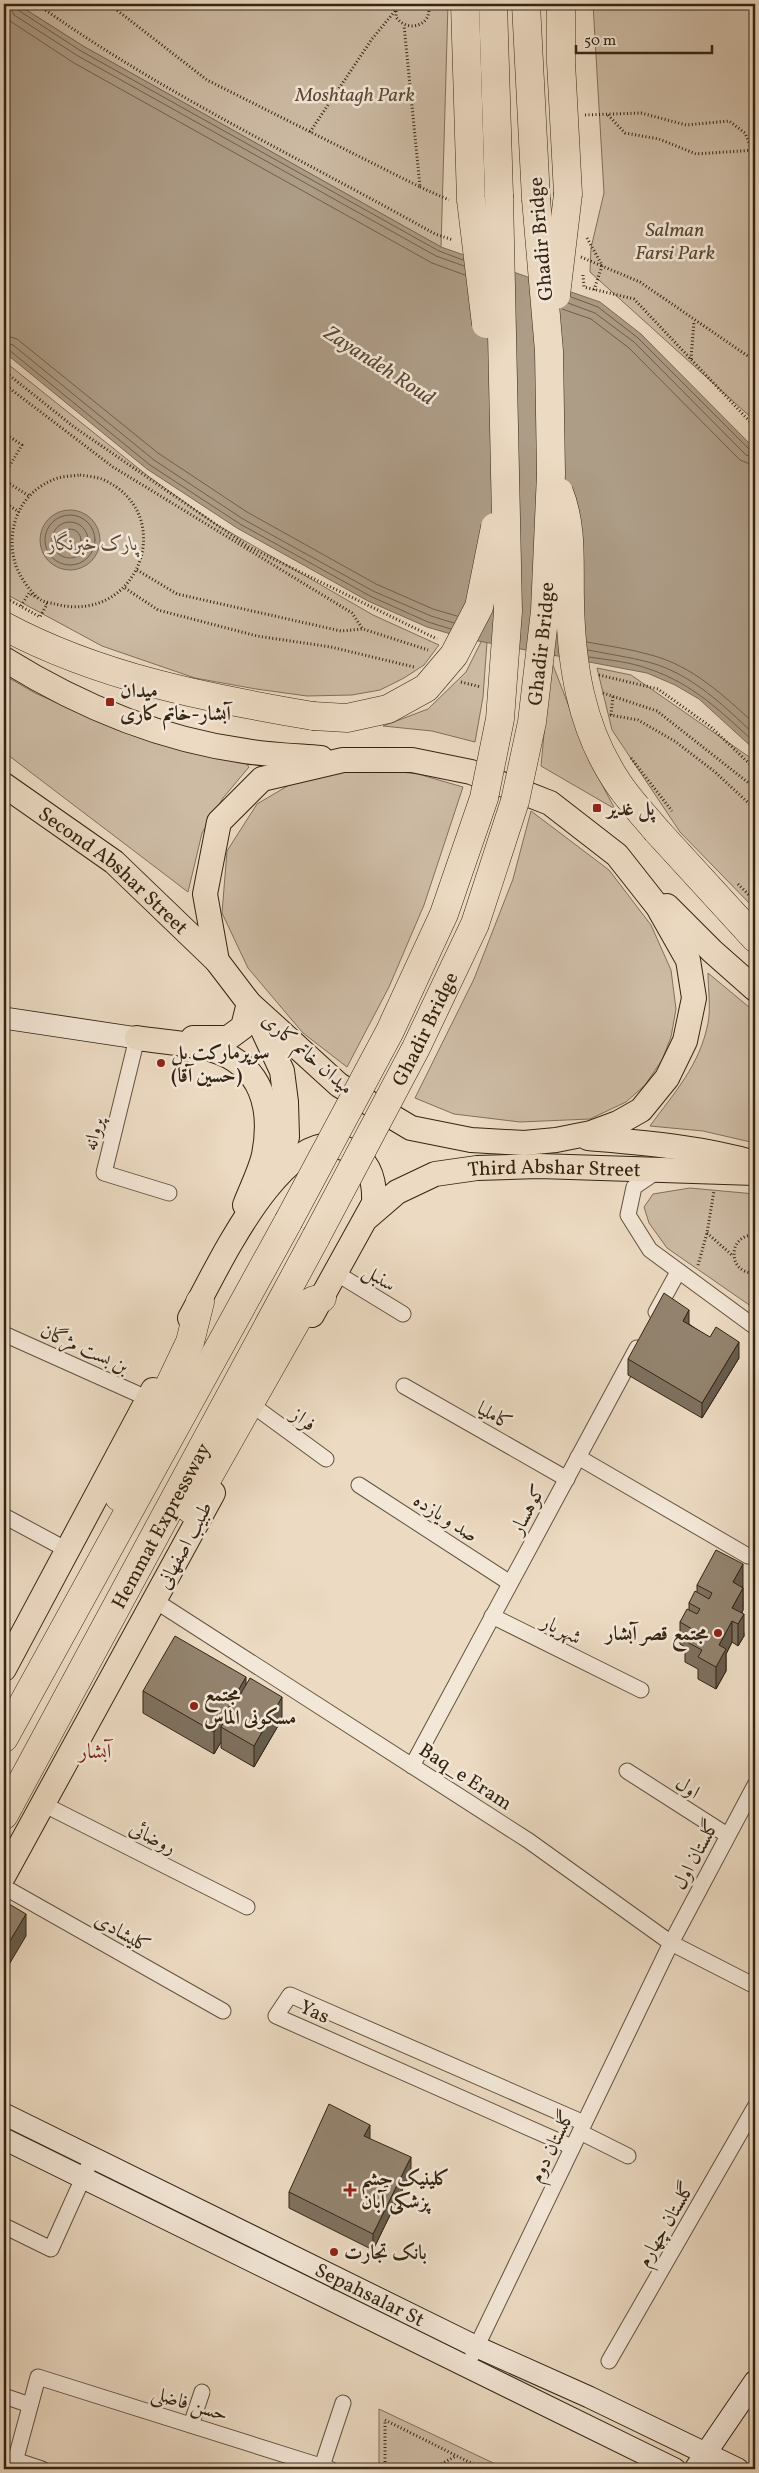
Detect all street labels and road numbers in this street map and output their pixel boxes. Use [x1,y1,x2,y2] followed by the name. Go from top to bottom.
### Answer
[523,176,561,302] street label: Ghadir Bridge
[522,582,562,707] street label: Ghadir Bridge
[32,801,193,942] street label: Second Abshar Street
[386,968,466,1092] street label: Ghadir Bridge
[253,1007,359,1104] street label: میدان خاتم کاری
[77,1113,113,1154] street label: پروانه
[466,1154,641,1185] street label: Third Abshar Street
[357,1258,401,1300] street label: سنبل
[35,1318,133,1382] street label: بن بست مژگان
[471,1395,517,1438] street label: کاملیا
[283,1401,321,1439] street label: فراز
[106,1438,218,1614] street label: Hemmat Expressway
[503,1480,554,1542] street label: کوهسار
[407,1487,483,1550] street label: صد و یازده
[151,1497,221,1595] street label: طبیب اصفهانی
[534,1608,586,1653] street label: شهریار
[413,1737,517,1818] street label: Baq_e Eram
[669,1770,705,1807] street label: اول
[124,1815,180,1862] street label: روضائی
[667,1815,727,1895] street label: گلستان اول
[89,1906,155,1961] street label: کلیشادی
[295,1994,334,2032] street label: Yas
[523,2106,584,2189] street label: گلستان دوم
[631,2177,704,2274] street label: گلستان چهارم
[310,2257,429,2335] street label: Sepahsalar St
[148,2380,231,2430] street label: حسن فاضلی

